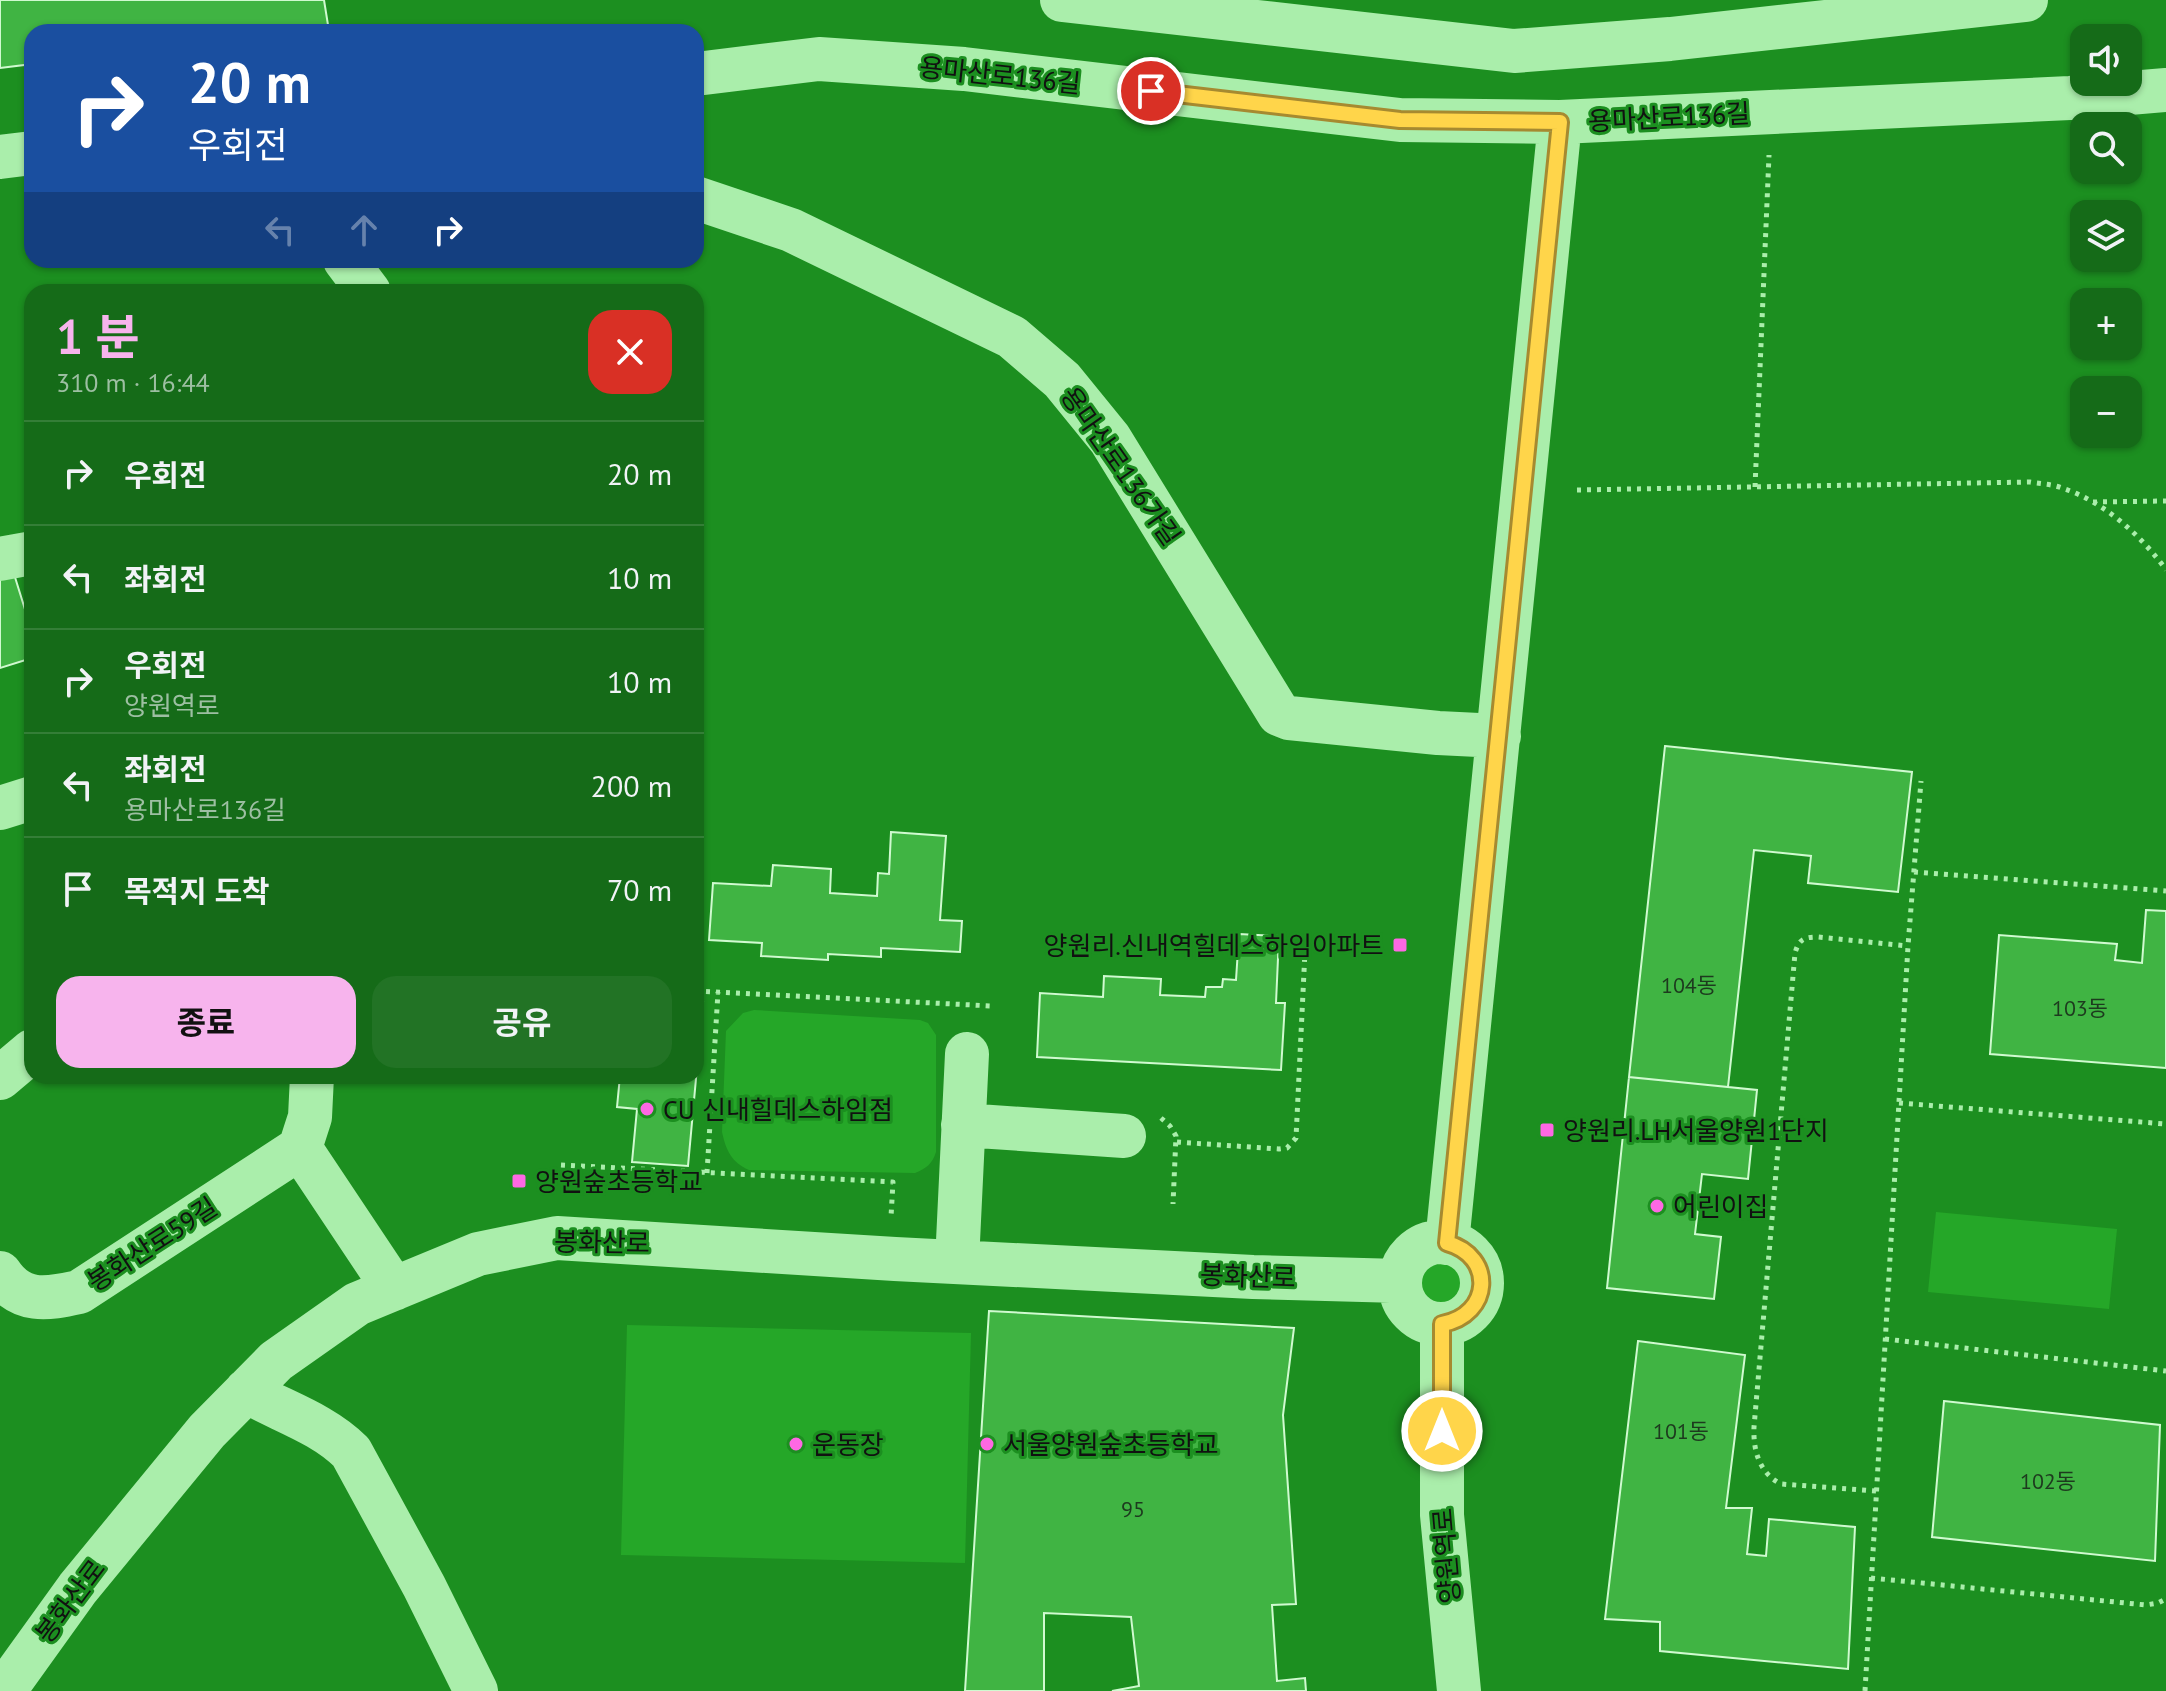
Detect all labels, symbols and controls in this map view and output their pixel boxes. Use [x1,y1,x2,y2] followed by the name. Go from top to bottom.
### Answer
[2070,24,2142,448] map controls
[2070,24,2142,96] button: sound
[188,46,311,118] text: 20 m
[918,50,1082,100] street label: 용마산로136길
[56,56,160,160] icon: right
[1117,57,1185,125] pin
[1129,69,1173,113] icon: arrive
[1587,96,1751,138] street label: 용마산로136길
[2070,112,2142,184] button: search
[188,121,287,168] text: 우회전
[2070,200,2142,272] button: layers
[258,208,302,252] icon: left
[342,208,386,252] icon: ahead
[426,208,470,252] icon: right
[2070,288,2142,360] button: +
[56,305,140,367] text: 1 분
[588,310,672,394] button: close
[56,366,210,399] text: 310 m · 16:44
[2070,376,2142,448] button: −
[1054,380,1188,552] street label: 용마산로136가길
[56,451,100,495] icon: right
[607,454,672,493] text: 20 m
[124,455,207,494] text: 우회전
[56,555,100,599] icon: left
[607,558,672,597] text: 10 m
[124,559,207,598] text: 좌회전
[124,645,207,684] text: 우회전
[56,659,100,703] icon: right
[607,662,672,701] text: 10 m
[124,689,220,722] text: 양원역로
[124,749,207,788] text: 좌회전
[56,763,100,807] icon: left
[591,766,672,805] text: 200 m
[124,793,286,826] text: 용마산로136길
[56,867,100,911] icon: arrive
[607,870,672,909] text: 70 m
[124,871,270,910] text: 목적지 도착
[1044,929,1384,962] place label: 양원리.신내역힐데스하임아파트
[1391,936,1409,954] marker: 양원리.신내역힐데스하임아파트
[1661,971,1717,999] house number: 104동
[56,976,356,1068] button: 종료
[372,976,672,1068] button: 공유
[2052,994,2108,1022] house number: 103동
[663,1093,893,1126] place label: CU 신내힐데스하임점
[638,1100,656,1118] marker: CU 신내힐데스하임점
[1563,1114,1829,1147] place label: 양원리.LH서울양원1단지
[1538,1121,1556,1139] marker: 양원리.LH서울양원1단지
[535,1165,702,1198] place label: 양원숲초등학교
[510,1172,528,1190] marker: 양원숲초등학교
[81,1190,223,1298] street label: 봉화산로59길
[1673,1190,1769,1223] place label: 어린이집
[1648,1197,1666,1215] marker: 어린이집
[554,1225,650,1259] street label: 봉화산로
[1200,1258,1296,1294] street label: 봉화산로
[1400,1389,1484,1473] position arrow
[1653,1417,1709,1445] house number: 101동
[812,1428,884,1461] place label: 운동장
[1003,1428,1218,1461] place label: 서울양원숲초등학교
[787,1435,805,1453] marker: 운동장
[978,1435,996,1453] marker: 서울양원숲초등학교
[2020,1467,2076,1495] house number: 102동
[1121,1495,1145,1523] house number: 95
[1425,1507,1467,1605] street label: 양원역로
[28,1553,112,1649] street label: 봉화산로

